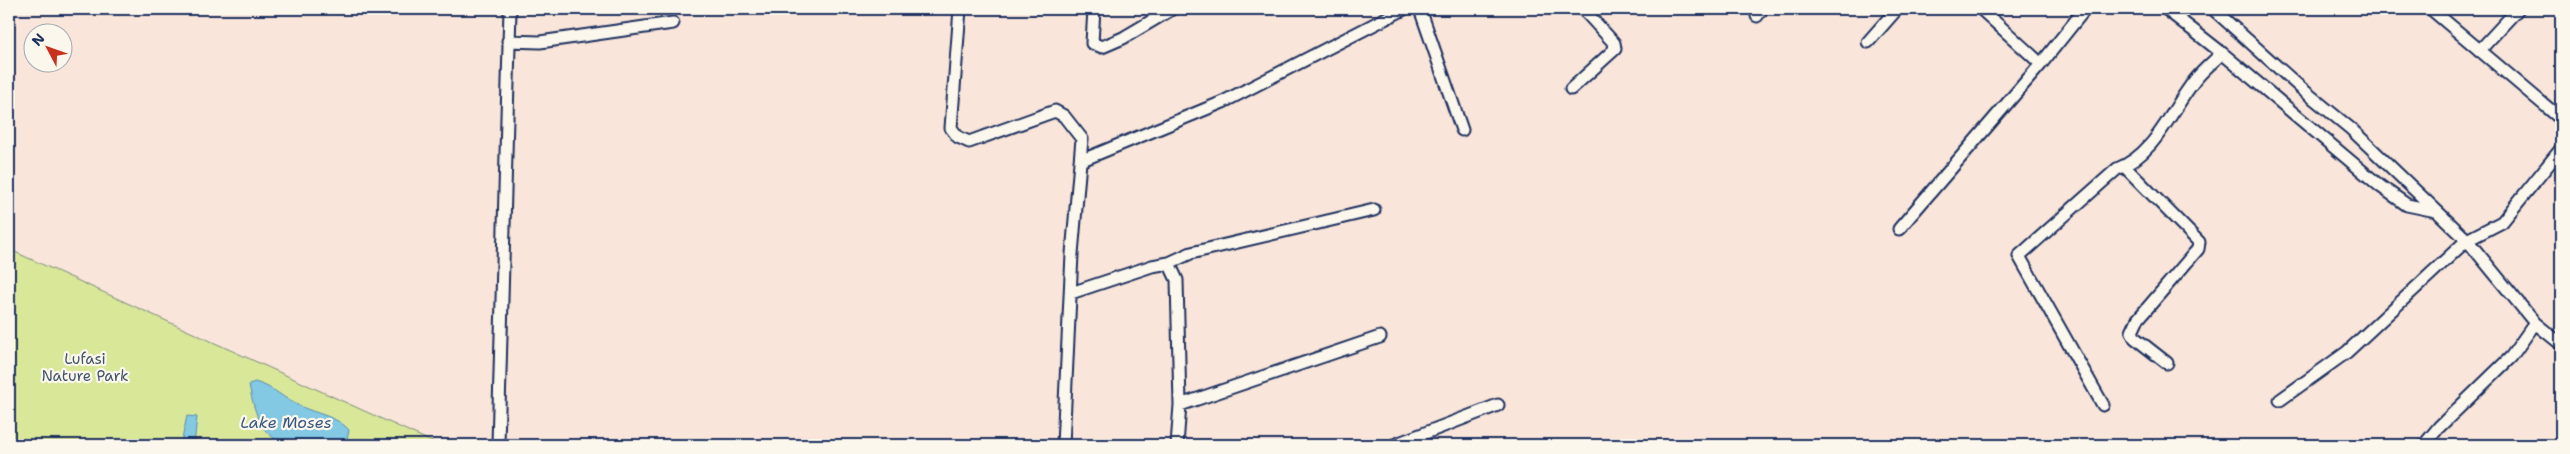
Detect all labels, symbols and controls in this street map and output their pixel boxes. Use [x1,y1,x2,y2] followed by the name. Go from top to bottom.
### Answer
[22,22,72,72] north arrow
[28,29,49,50] text: N
[41,349,129,386] park label: Lufasi Nature Park
[240,412,332,433] water label: Lake Moses

